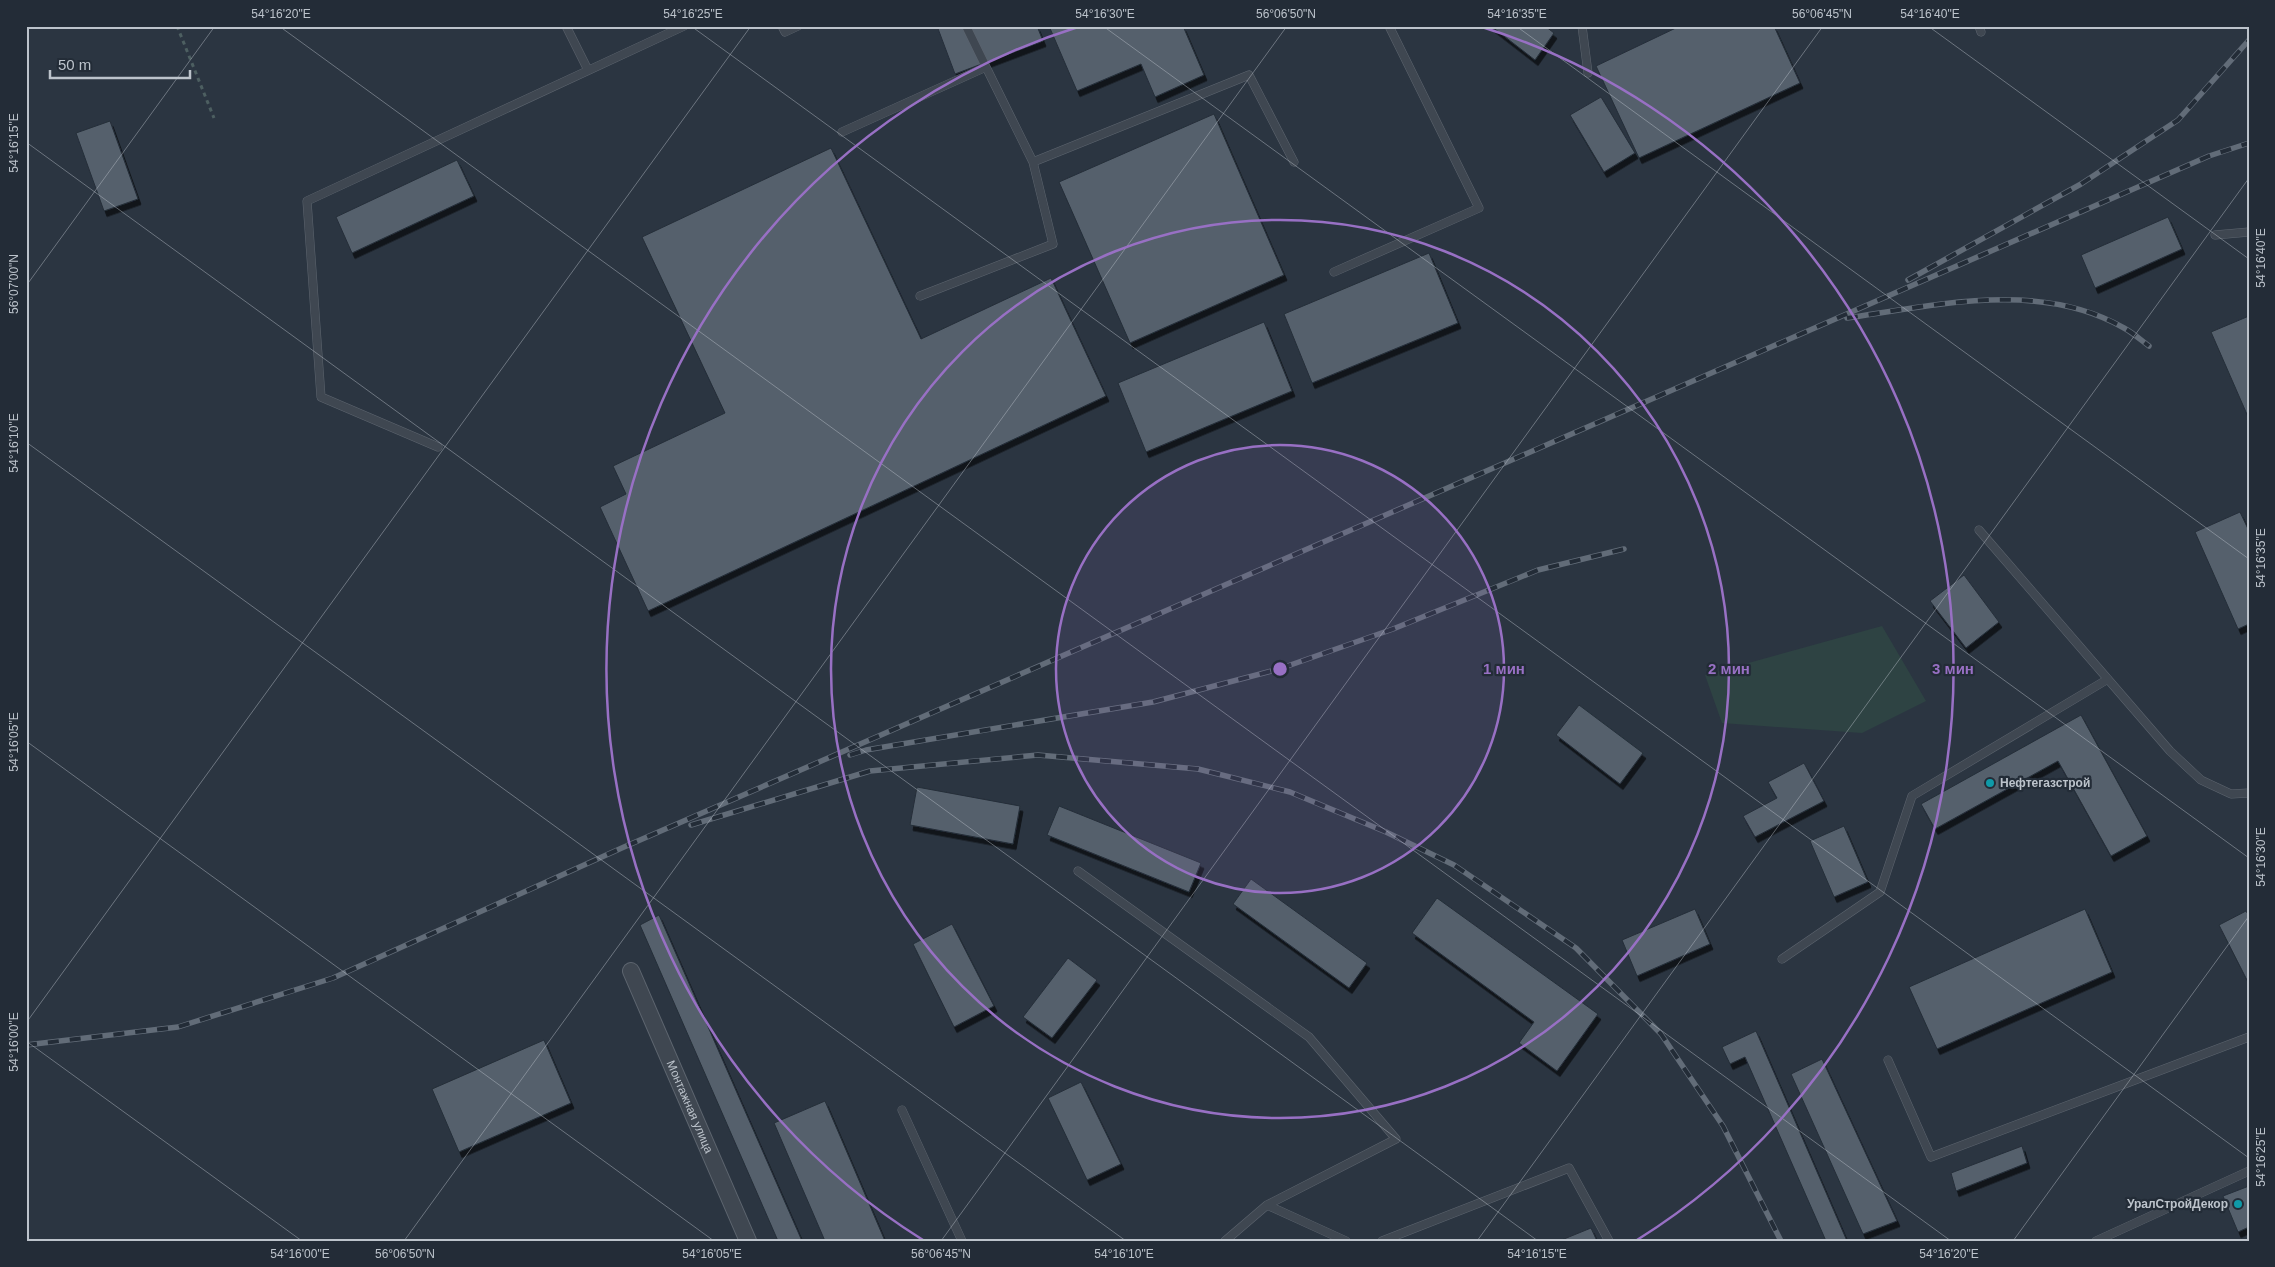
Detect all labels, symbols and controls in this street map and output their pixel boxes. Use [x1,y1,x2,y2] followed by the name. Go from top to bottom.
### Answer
[251,7,311,21] text: 54°16'20"E
[663,7,723,21] text: 54°16'25"E
[1075,7,1135,21] text: 54°16'30"E
[1256,7,1316,21] text: 56°06'50"N
[1487,7,1547,21] text: 54°16'35"E
[1792,7,1852,21] text: 56°06'45"N
[1900,7,1960,21] text: 54°16'40"E
[50,48,190,80] scale bar
[58,56,91,73] text: 50 m
[7,113,21,173] text: 54°16'15"E
[2254,228,2268,288] text: 54°16'40"E
[7,254,21,314] text: 56°07'00"N
[7,413,21,473] text: 54°16'10"E
[2254,528,2268,588] text: 54°16'35"E
[1271,660,1289,678] centre of rings
[1483,660,1525,677] text: 1 мин
[1708,660,1750,677] text: 2 мин
[1932,660,1974,677] text: 3 мин
[7,712,21,772] text: 54°16'05"E
[2000,776,2090,790] place label: Нефтегазстрой
[1984,777,1996,789] marker: Нефтегазстрой
[2254,827,2268,887] text: 54°16'30"E
[7,1012,21,1072] text: 54°16'00"E
[664,1058,716,1156] street label: Монтажная улица
[2254,1127,2268,1187] text: 54°16'25"E
[2127,1197,2228,1211] place label: УралСтройДекор
[2232,1198,2244,1210] marker: УралСтройДекор
[270,1247,330,1261] text: 54°16'00"E
[375,1247,435,1261] text: 56°06'50"N
[682,1247,742,1261] text: 54°16'05"E
[911,1247,971,1261] text: 56°06'45"N
[1094,1247,1154,1261] text: 54°16'10"E
[1507,1247,1567,1261] text: 54°16'15"E
[1919,1247,1979,1261] text: 54°16'20"E

